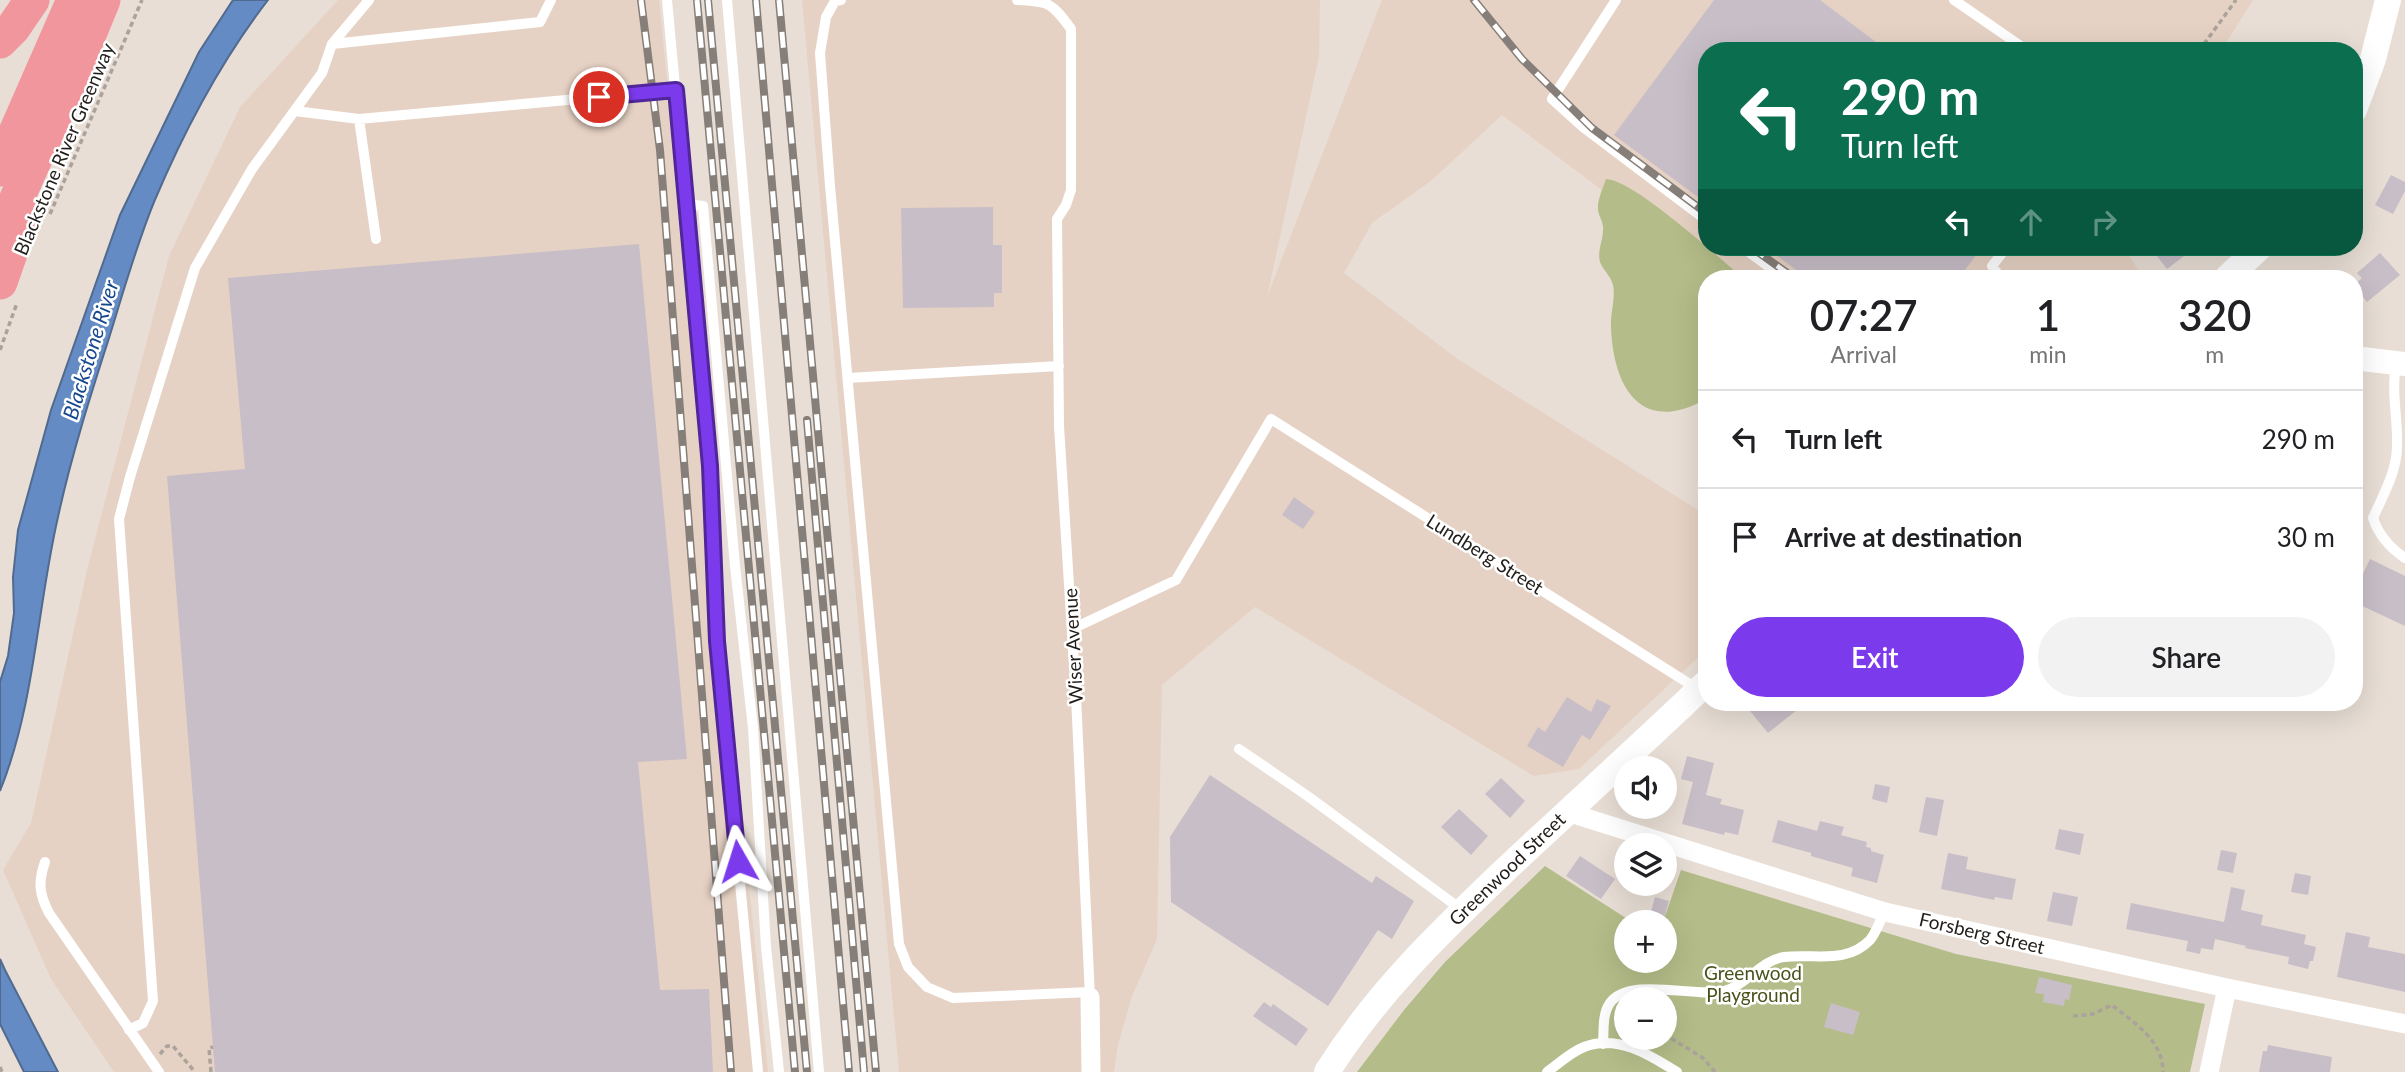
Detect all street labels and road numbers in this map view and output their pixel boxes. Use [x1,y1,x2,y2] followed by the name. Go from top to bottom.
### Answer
[8,39,119,258] street label: Blackstone River Greenway
[1423,509,1548,599] street label: Lundberg Street
[1058,587,1087,705] street label: Wiser Avenue
[1444,807,1570,930] street label: Greenwood Street
[1917,907,2047,958] street label: Forsberg Street

